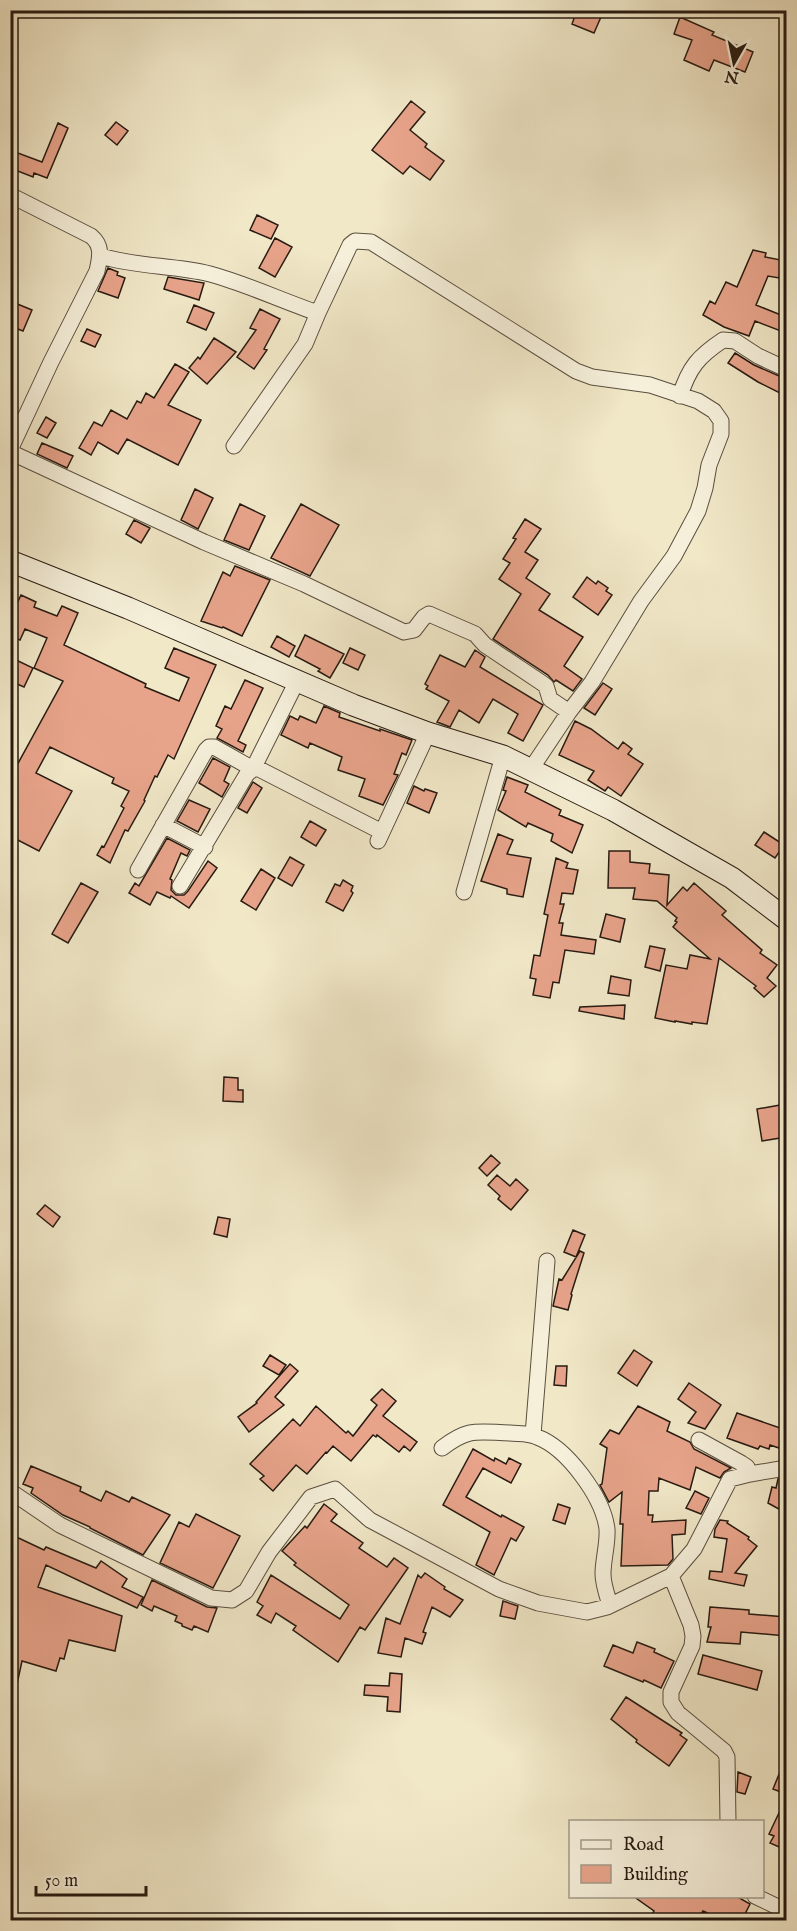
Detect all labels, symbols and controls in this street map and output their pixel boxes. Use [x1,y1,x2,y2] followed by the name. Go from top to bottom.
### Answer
[704,33,764,93] north arrow
[723,65,741,87] text: N
[569,1820,764,1898] legend
[623,1834,664,1857] text: Road
[36,1859,146,1897] scale bar
[623,1864,688,1887] text: Building
[45,1870,78,1893] text: 50 m

